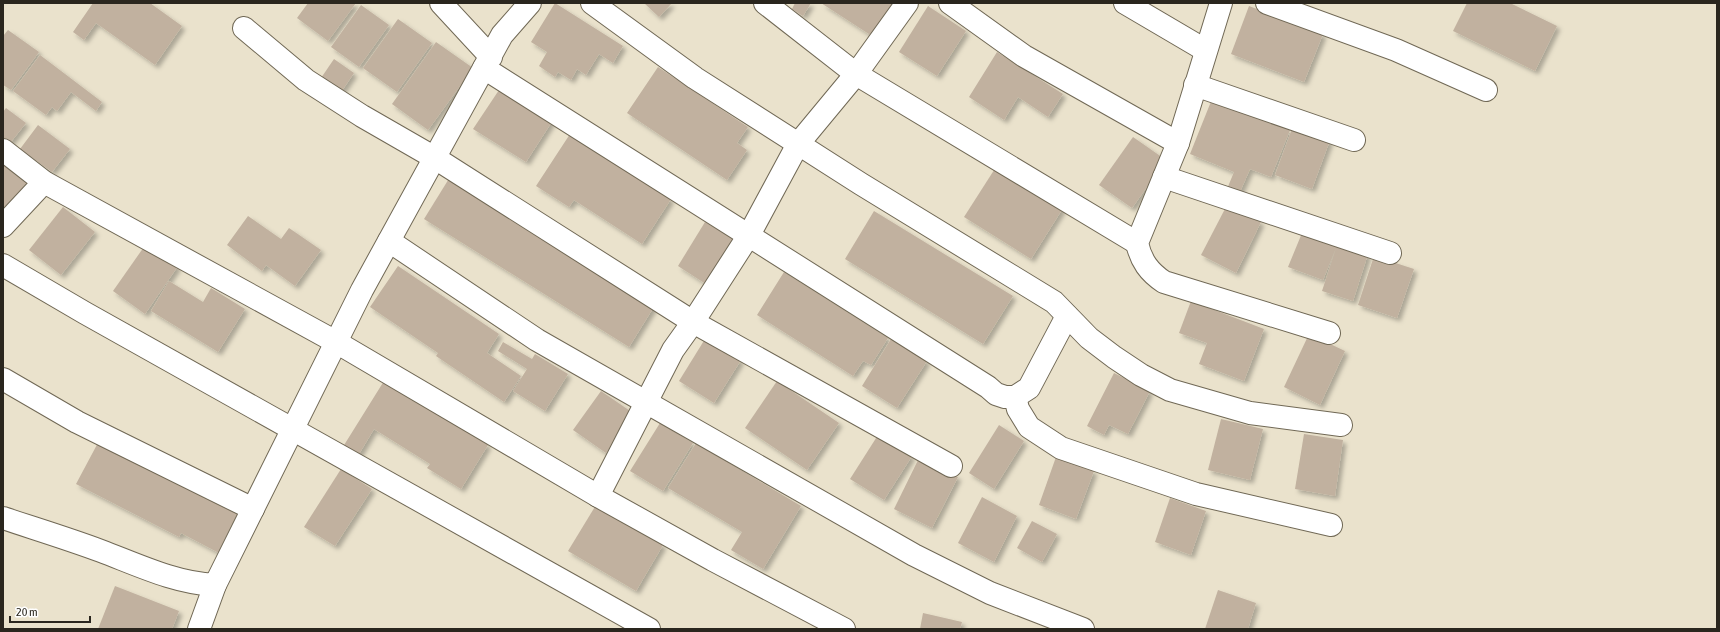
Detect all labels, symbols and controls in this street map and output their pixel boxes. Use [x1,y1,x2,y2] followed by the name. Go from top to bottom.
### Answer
[10,598,90,624] scale bar
[16,605,38,619] text: 20 m

